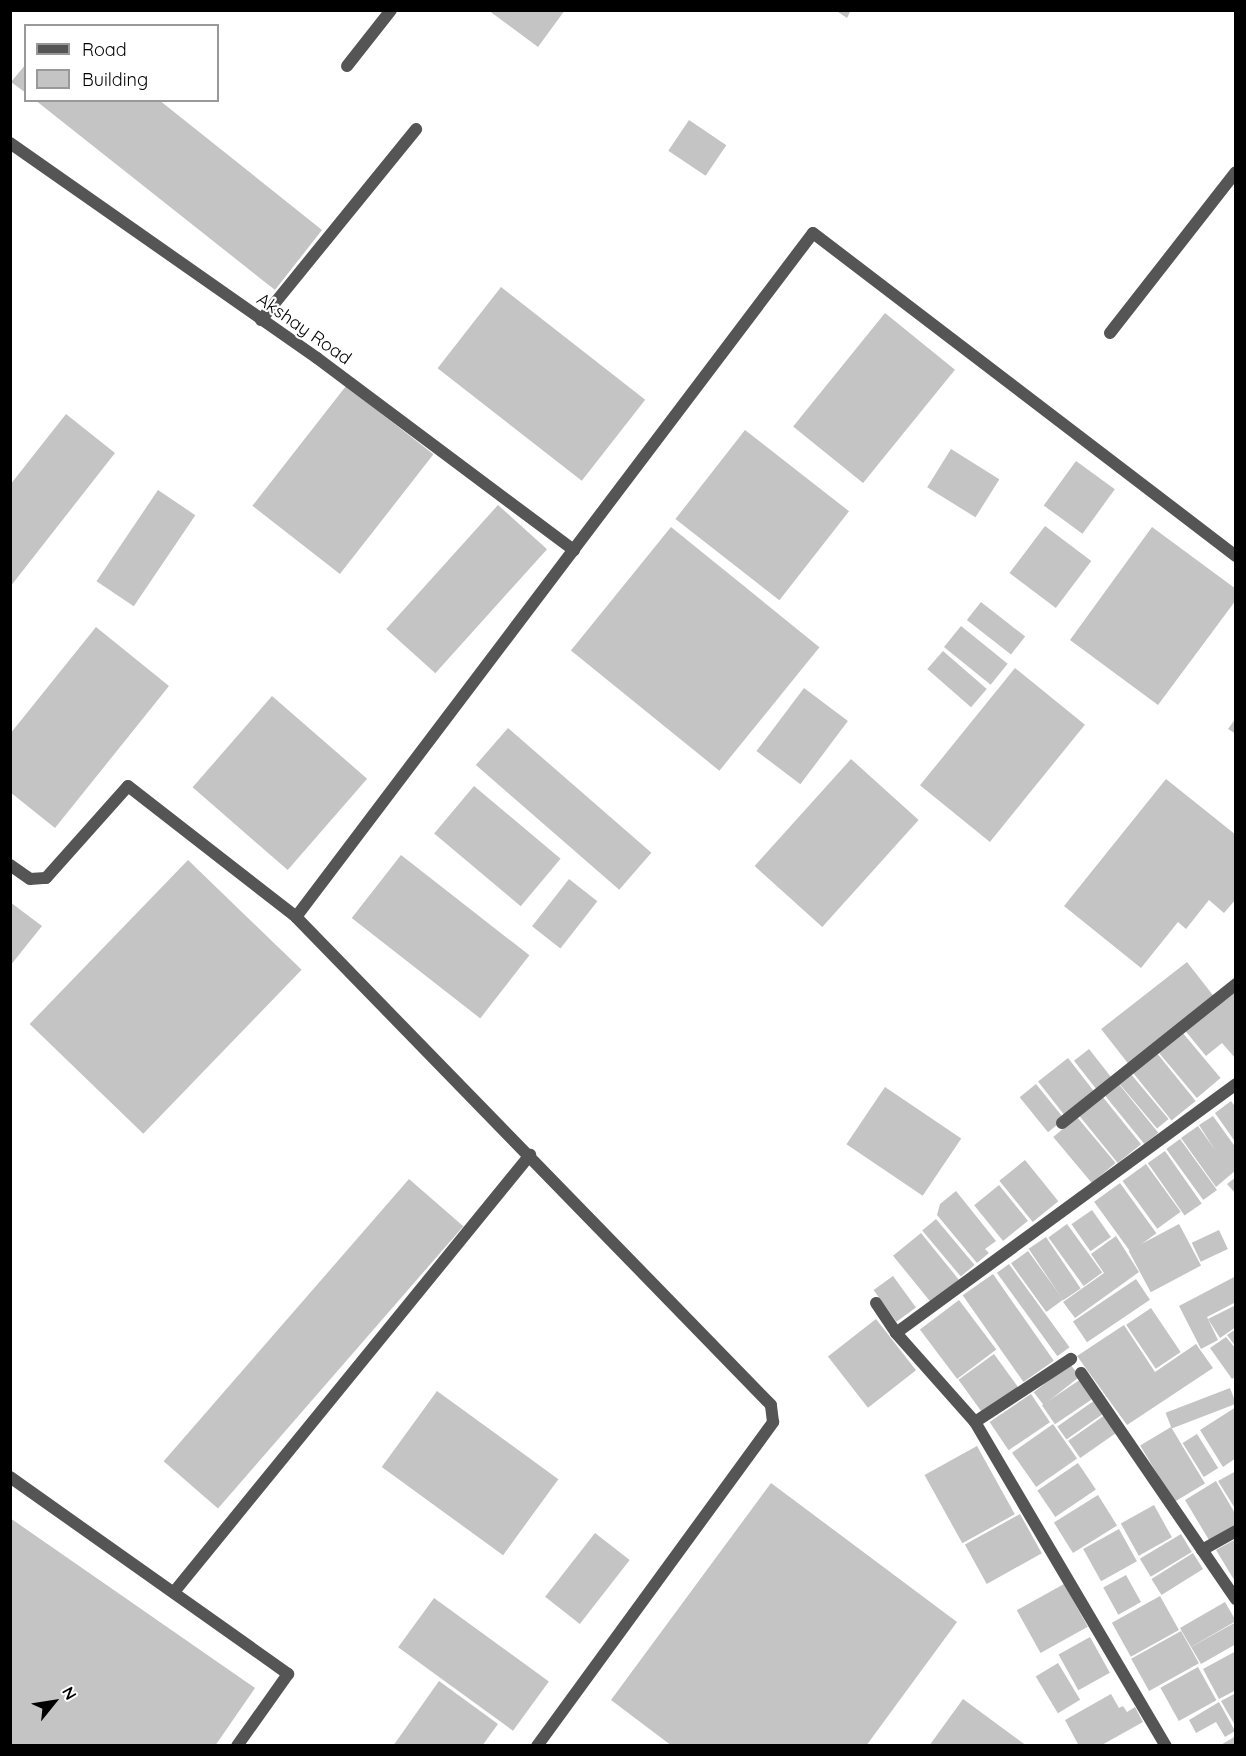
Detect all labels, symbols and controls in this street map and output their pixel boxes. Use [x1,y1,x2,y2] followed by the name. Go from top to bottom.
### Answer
[24,24,219,102] legend
[82,38,127,61] text: Road
[82,68,148,91] text: Building
[253,288,355,370] street label: Akshay Road
[24,1672,84,1732] north arrow
[58,1683,81,1703] text: N

